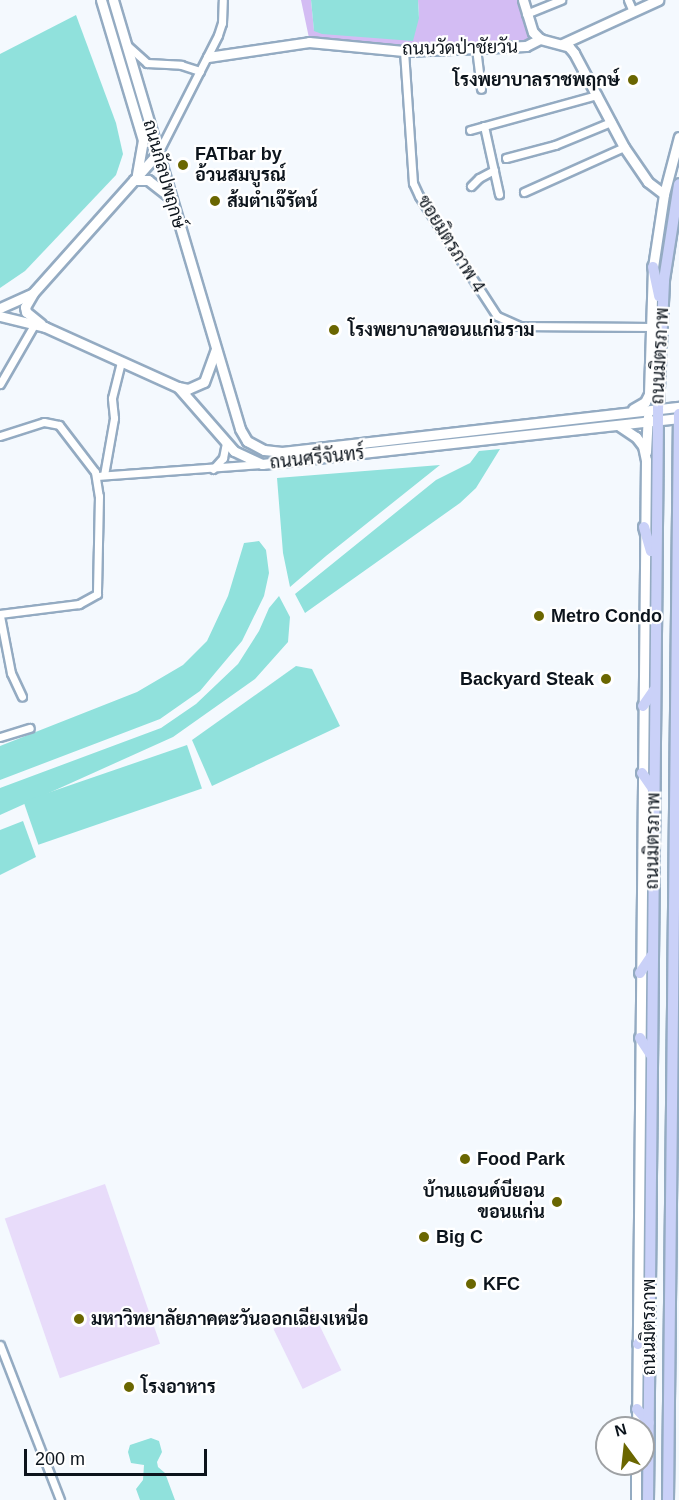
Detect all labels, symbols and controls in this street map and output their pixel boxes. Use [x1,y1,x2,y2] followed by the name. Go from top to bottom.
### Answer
[402,36,518,60] street label: ถนนวัดป่าชัยวัน
[453,69,620,91] place label: โรงพยาบาลราชพฤกษ์
[624,71,642,89] marker: โรงพยาบาลราชพฤกษ์
[138,117,190,231] street label: ถนนกัลปพฤกษ์
[195,144,286,186] place label: FATbar by อ้วนสมบูรณ์
[176,158,190,172] marker: FATbar by อ้วนสมบูรณ์
[227,190,318,212] place label: ส้มตำเจ๊รัตน์
[413,191,489,297] street label: ซอยมิตรภาพ 4
[208,194,222,208] marker: ส้มตำเจ๊รัตน์
[647,307,673,405] street label: ถนนมิตรภาพ
[348,319,535,341] place label: โรงพยาบาลขอนแก่นราม
[325,321,343,339] marker: โรงพยาบาลขอนแก่นราม
[269,442,365,474] street label: ถนนศรีจันทร์
[551,605,662,627] place label: Metro Condo
[532,609,546,623] marker: Metro Condo
[460,668,594,690] place label: Backyard Steak
[599,672,613,686] marker: Backyard Steak
[641,792,665,890] street label: ถนนมิตรภาพ
[477,1148,565,1170] place label: Food Park
[458,1152,472,1166] marker: Food Park
[423,1181,545,1224] place label: บ้านแอนด์บียอน ขอนแก่น
[550,1195,564,1209] marker: บ้านแอนด์บียอน ขอนแก่น
[436,1226,483,1248] place label: Big C
[417,1230,431,1244] marker: Big C
[483,1273,520,1295] place label: KFC
[464,1277,478,1291] marker: KFC
[638,1279,660,1375] street label: ถนนมิตรภาพ
[91,1308,369,1330] place label: มหาวิทยาลัยภาคตะวันออกเฉียงเหนี่อ
[72,1312,86,1326] marker: มหาวิทยาลัยภาคตะวันออกเฉียงเหนี่อ
[141,1376,216,1398] place label: โรงอาหาร
[122,1380,136,1394] marker: โรงอาหาร
[595,1416,655,1476] north arrow
[613,1420,629,1440] text: N
[27,1437,210,1475] scale bar
[35,1449,85,1469] text: 200 m

